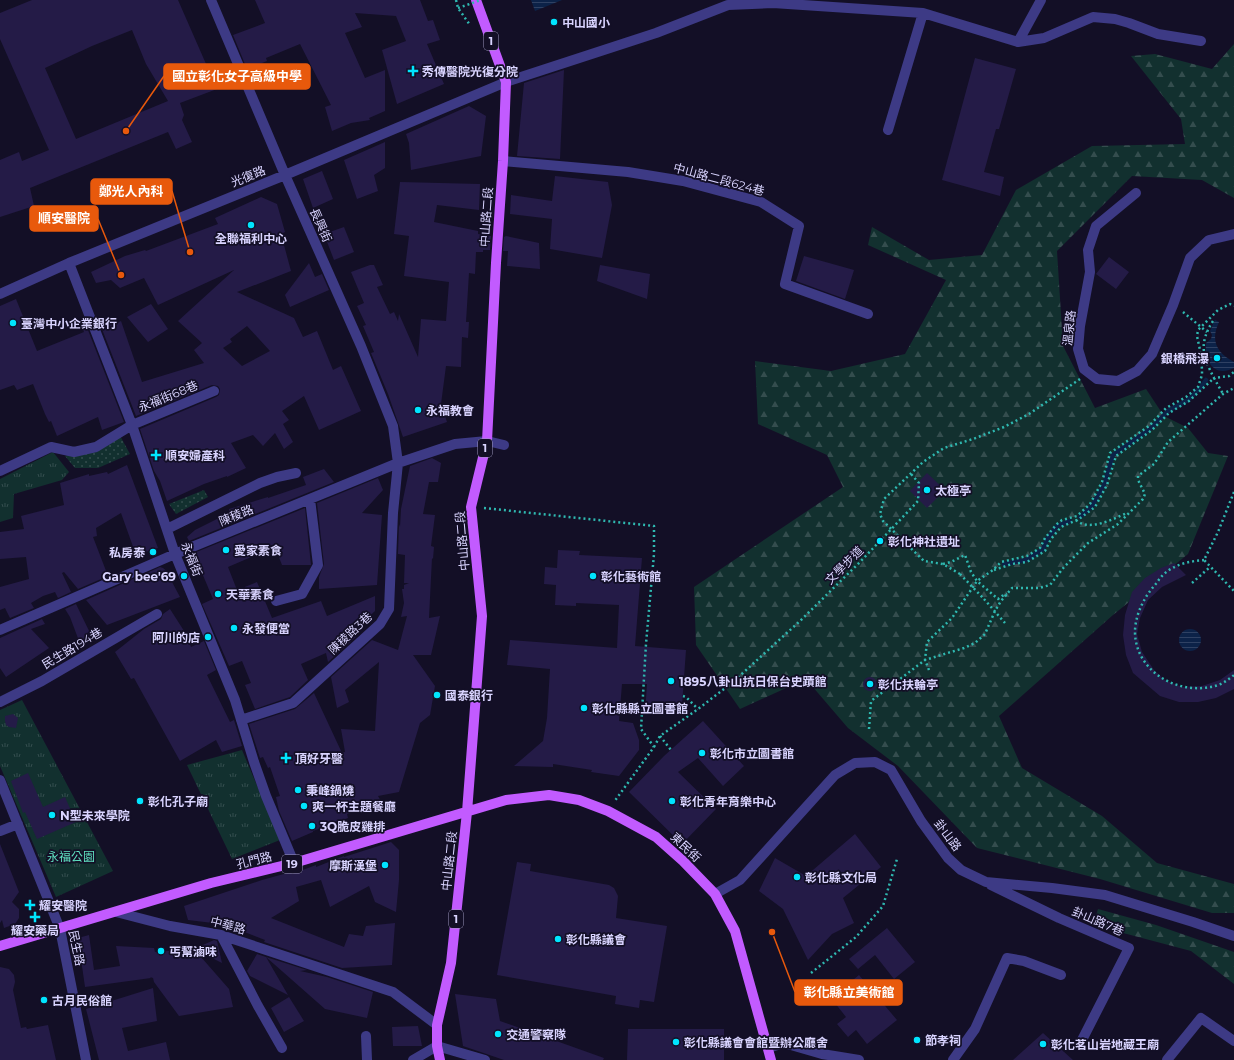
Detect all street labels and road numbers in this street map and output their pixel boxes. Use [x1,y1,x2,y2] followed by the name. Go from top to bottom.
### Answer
[484,32,498,50] road number: 1
[672,160,766,198] street label: 中山路二段624巷
[228,162,268,190] street label: 光復路
[476,187,496,247] street label: 中山路二段
[307,205,335,245] street label: 長興街
[1060,309,1078,347] street label: 溫泉路
[136,377,200,415] street label: 永福街68巷
[478,439,492,457] road number: 1
[216,501,256,529] street label: 陳稜路
[452,510,472,572] street label: 中山路二段
[178,539,206,579] street label: 永福街
[822,543,866,587] street label: 文學步道
[325,609,375,657] street label: 陳稜路3巷
[39,624,105,672] street label: 民生路194巷
[931,816,965,854] street label: 卦山路
[668,829,704,865] street label: 東民街
[438,830,460,892] street label: 中山路二段
[235,848,273,872] street label: 孔門路
[282,855,302,873] road number: 19
[1070,903,1126,939] street label: 卦山路7巷
[449,910,463,928] road number: 1
[209,913,247,937] street label: 中華路
[66,929,88,967] street label: 民生路

